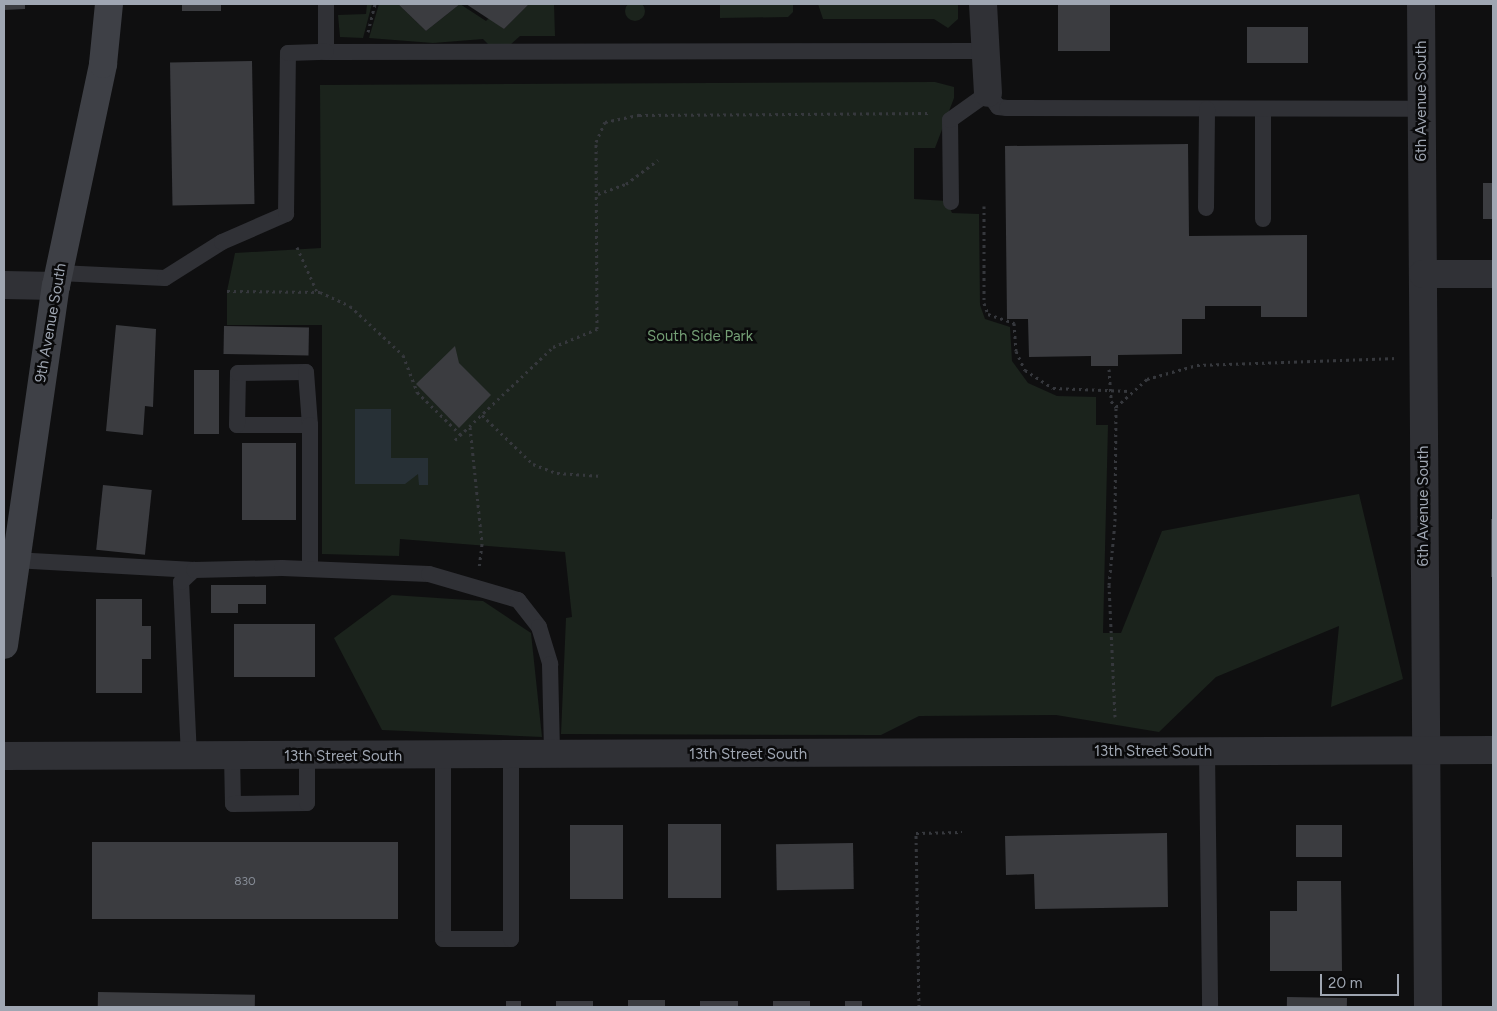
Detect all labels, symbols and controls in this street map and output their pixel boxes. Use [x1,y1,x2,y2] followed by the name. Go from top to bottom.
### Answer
[1413,41,1431,161] street label: 6th Avenue South
[32,262,70,384] street label: 9th Avenue South
[647,328,753,346] park label: South Side Park
[1415,446,1433,566] street label: 6th Avenue South
[1094,743,1212,761] street label: 13th Street South
[689,746,807,764] street label: 13th Street South
[284,748,402,766] street label: 13th Street South
[234,875,256,889] house number: 830
[1322,964,1401,996] scale bar
[1328,974,1362,992] text: 20 m

